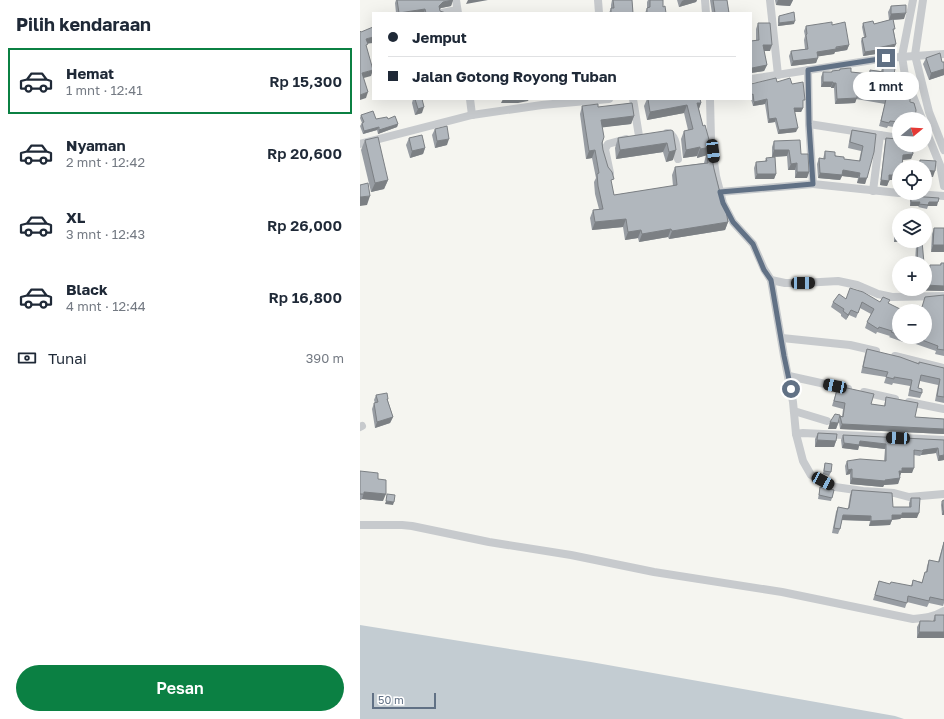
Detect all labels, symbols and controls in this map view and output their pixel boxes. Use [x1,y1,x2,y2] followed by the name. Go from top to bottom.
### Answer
[16,13,151,35] text: Pilih kendaraan
[412,28,467,46] text: Jemput
[877,49,895,67] route end
[18,63,54,99] icon: car
[66,64,114,82] text: Hemat
[412,67,617,85] text: Jalan Gotong Royong Tuban
[269,72,342,90] text: Rp 15,300
[853,72,919,100] callout: 1 mnt
[869,78,903,94] text: 1 mnt
[66,82,143,98] text: 1 mnt · 12:41
[892,112,932,152] north arrow
[892,112,932,344] map controls
[18,135,54,171] icon: car
[66,136,125,154] text: Nyaman
[706,138,720,164] car
[267,144,342,162] text: Rp 20,600
[66,154,145,170] text: 2 mnt · 12:42
[892,160,932,200] button: locate
[18,207,54,243] icon: car
[66,208,85,226] text: XL
[892,208,932,248] button: layers
[267,216,342,234] text: Rp 26,000
[66,226,145,242] text: 3 mnt · 12:43
[892,256,932,296] button: +
[791,277,815,289] car
[18,279,54,315] icon: car
[66,280,108,298] text: Black
[268,288,342,306] text: Rp 16,800
[66,298,146,314] text: 4 mnt · 12:44
[892,304,932,344] button: −
[16,347,38,369] icon: cash
[48,349,87,367] text: Tunai
[306,350,344,366] text: 390 m
[822,378,848,394] car
[782,380,800,398] route start
[886,431,910,445] car
[810,470,836,492] car
[16,665,344,711] button: Pesan
[372,691,436,710] scale bar
[378,693,404,706] text: 50 m

